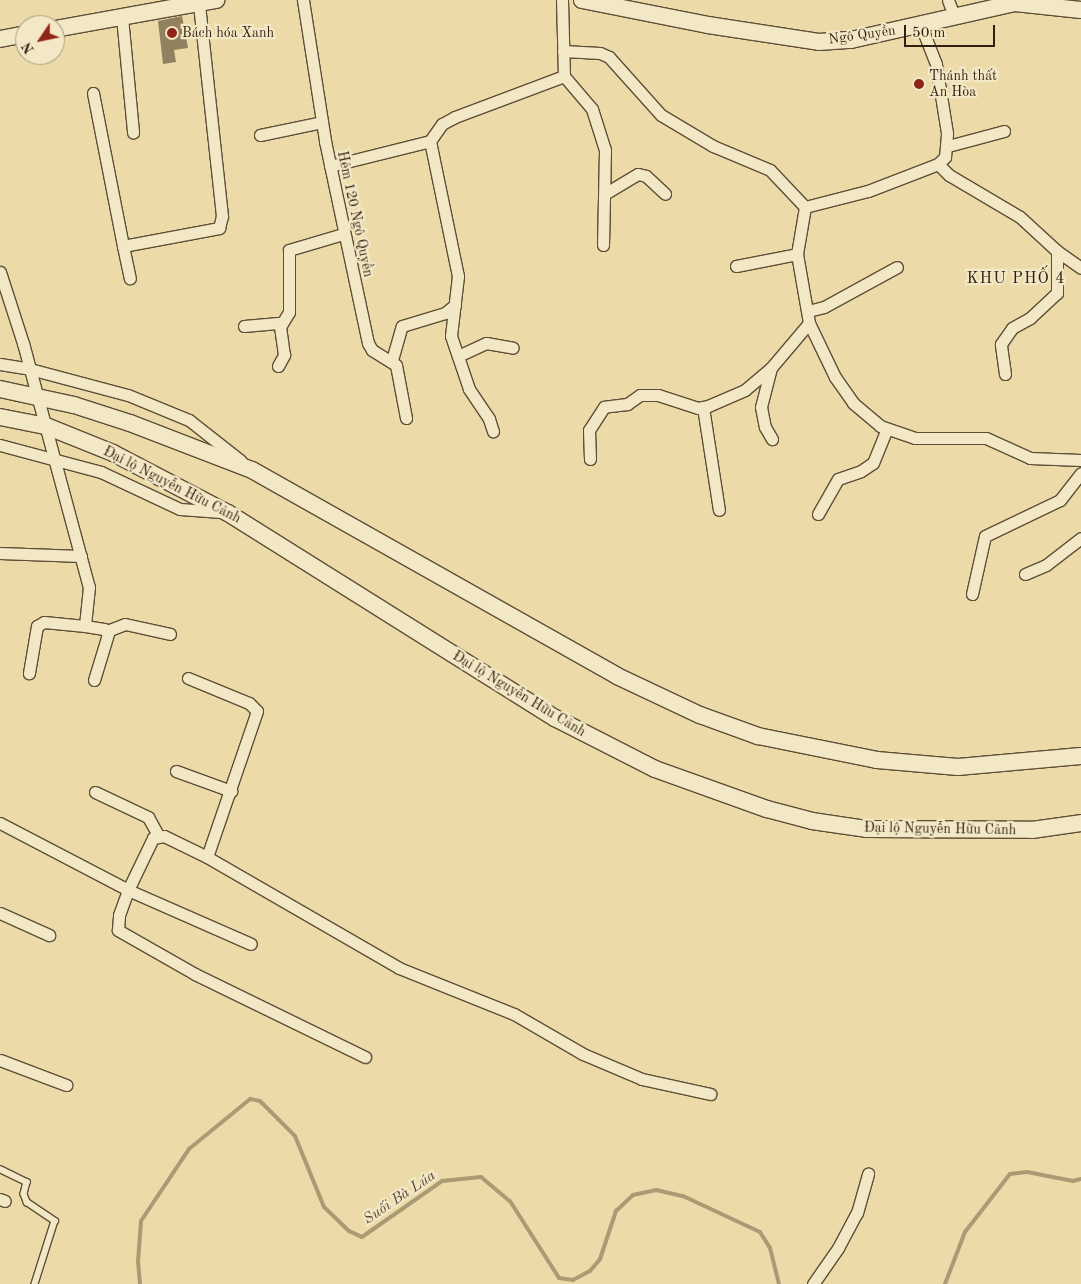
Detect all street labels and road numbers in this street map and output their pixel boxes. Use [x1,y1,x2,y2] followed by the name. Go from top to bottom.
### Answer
[827,22,897,48] street label: Ngô Quyền
[333,149,377,279] street label: Hẻm 120 Ngô Quyền
[100,443,244,527] street label: Đại lộ Nguyễn Hữu Cảnh
[449,648,589,740] street label: Đại lộ Nguyễn Hữu Cảnh
[864,819,1016,839] street label: Đại lộ Nguyễn Hữu Cảnh

